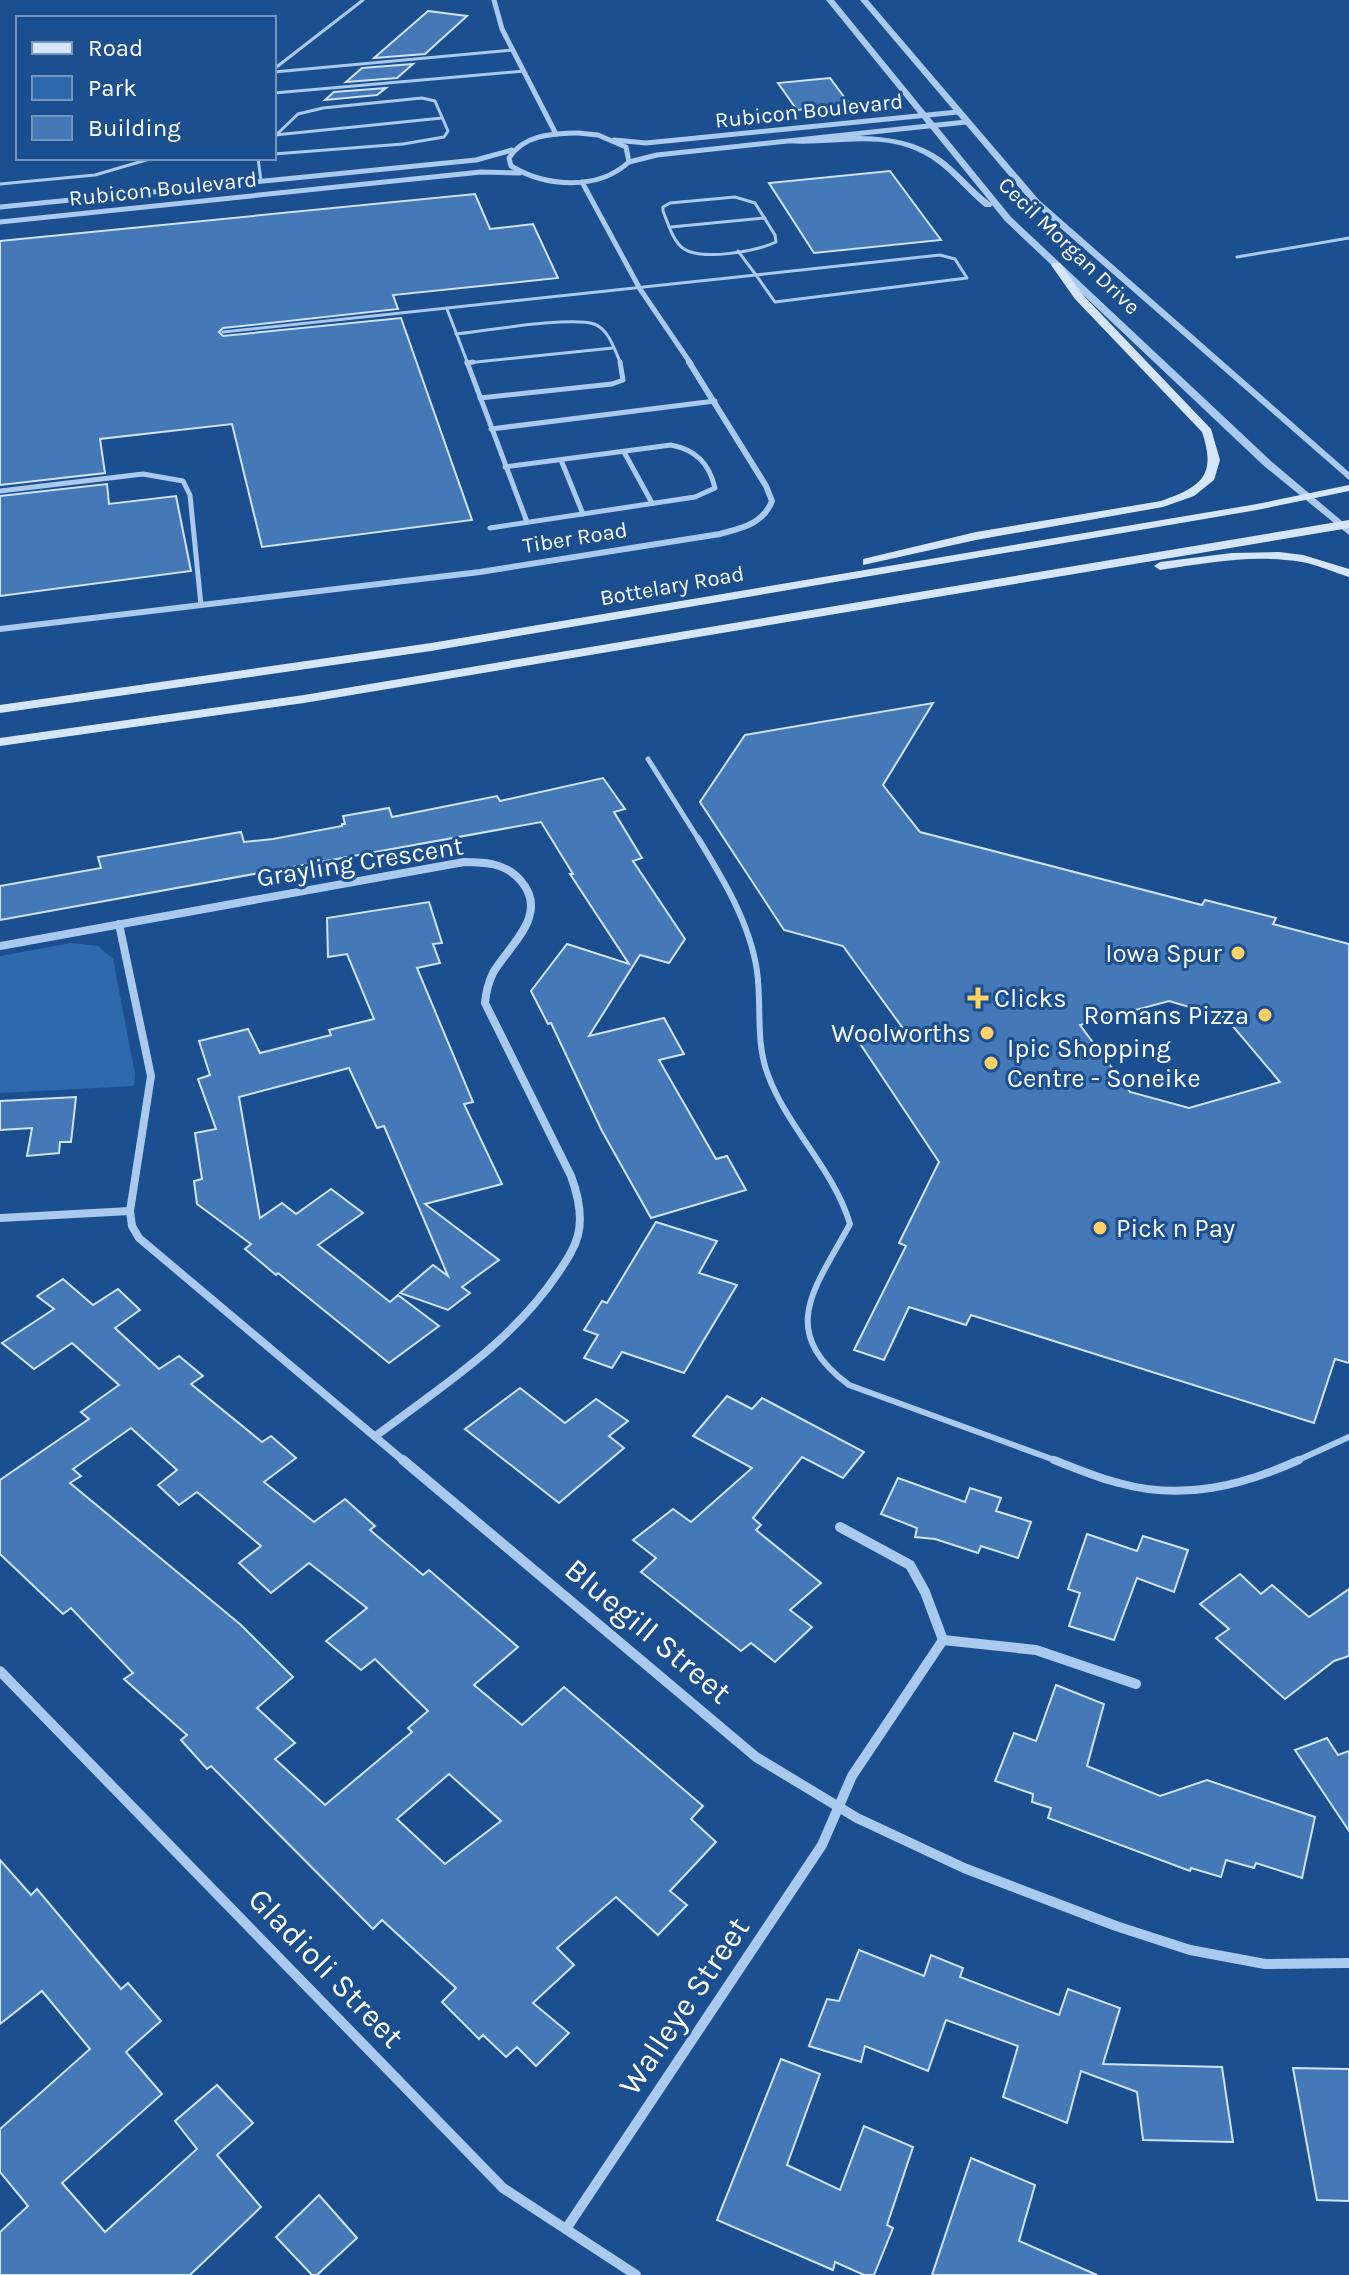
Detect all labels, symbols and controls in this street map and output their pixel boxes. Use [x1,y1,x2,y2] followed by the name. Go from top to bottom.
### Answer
[16,16,276,160] legend
[88,34,143,62] text: Road
[88,74,137,102] text: Park
[714,88,904,134] street label: Rubicon Boulevard
[88,114,181,142] text: Building
[68,166,258,212] street label: Rubicon Boulevard
[993,172,1145,320] street label: Cecil Morgan Drive
[521,517,629,559] street label: Tiber Road
[598,561,746,611] street label: Bottelary Road
[255,830,466,894] street label: Grayling Crescent
[1105,938,1223,969] place label: Iowa Spur
[1229,944,1247,962] marker: Iowa Spur
[994,983,1067,1014] place label: Clicks
[969,989,987,1007] marker: Clicks
[1084,1000,1249,1031] place label: Romans Pizza
[1256,1006,1274,1024] marker: Romans Pizza
[831,1018,971,1049] place label: Woolworths
[978,1024,996,1042] marker: Woolworths
[1007,1033,1201,1094] place label: Ipic Shopping Centre - Soneike
[982,1054,1000,1072] marker: Ipic Shopping Centre - Soneike
[1116,1213,1235,1244] place label: Pick n Pay
[1091,1219,1109,1237] marker: Pick n Pay
[557,1551,739,1711] street label: Bluegill Street
[241,1881,411,2055] street label: Gladioli Street
[611,1910,757,2102] street label: Walleye Street

